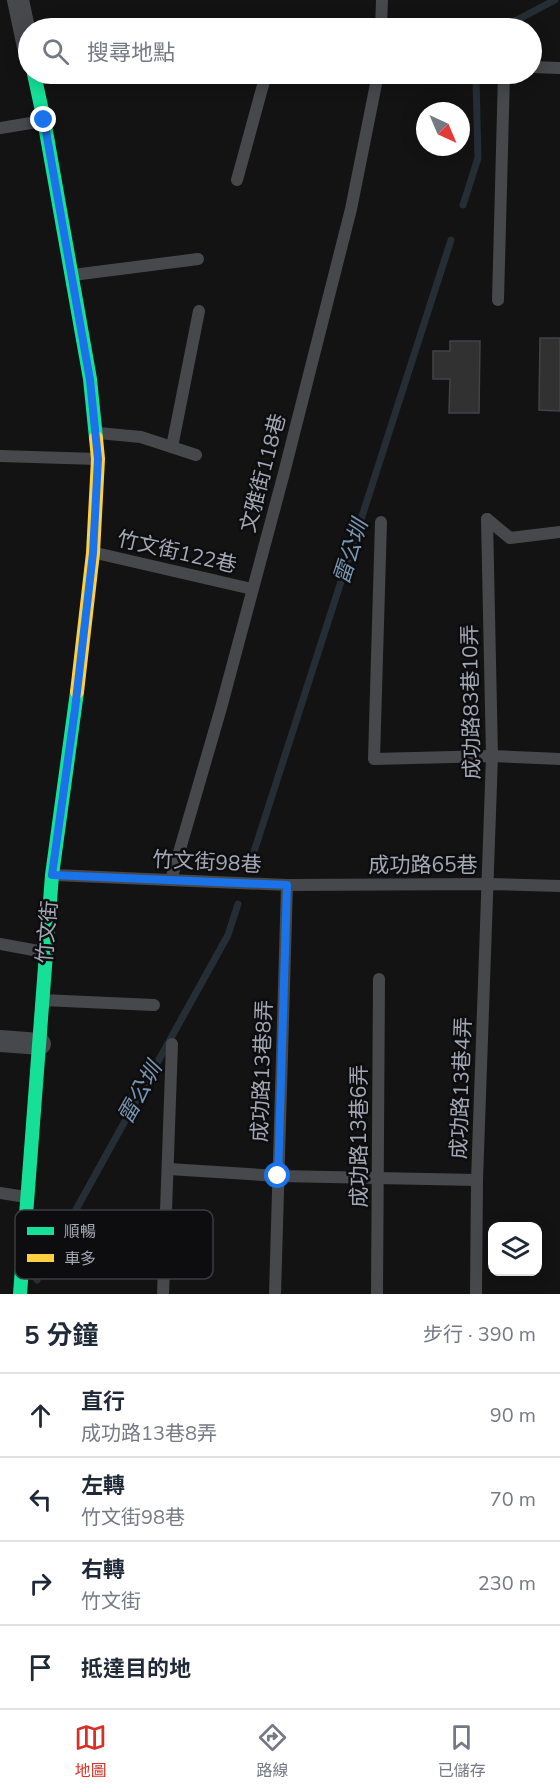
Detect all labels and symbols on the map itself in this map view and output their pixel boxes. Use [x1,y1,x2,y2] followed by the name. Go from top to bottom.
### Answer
[416,102,470,156] north arrow
[30,106,56,132] route end
[234,411,292,535] street label: 文雅街118巷
[327,513,376,588] water label: 雷公圳
[115,525,239,579] street label: 竹文街122巷
[456,624,486,780] street label: 成功路83巷10弄
[152,845,262,879] street label: 竹文街98巷
[368,851,478,879] street label: 成功路65巷
[30,899,64,965] street label: 竹文街
[246,999,278,1143] street label: 成功路13巷8弄
[445,1016,477,1160] street label: 成功路13巷4弄
[111,1054,171,1129] water label: 雷公圳
[345,1065,373,1207] street label: 成功路13巷6弄
[264,1162,290,1188] route start
[15,1210,213,1279] legend
[64,1221,96,1243] text: 順暢
[64,1248,96,1270] text: 車多

